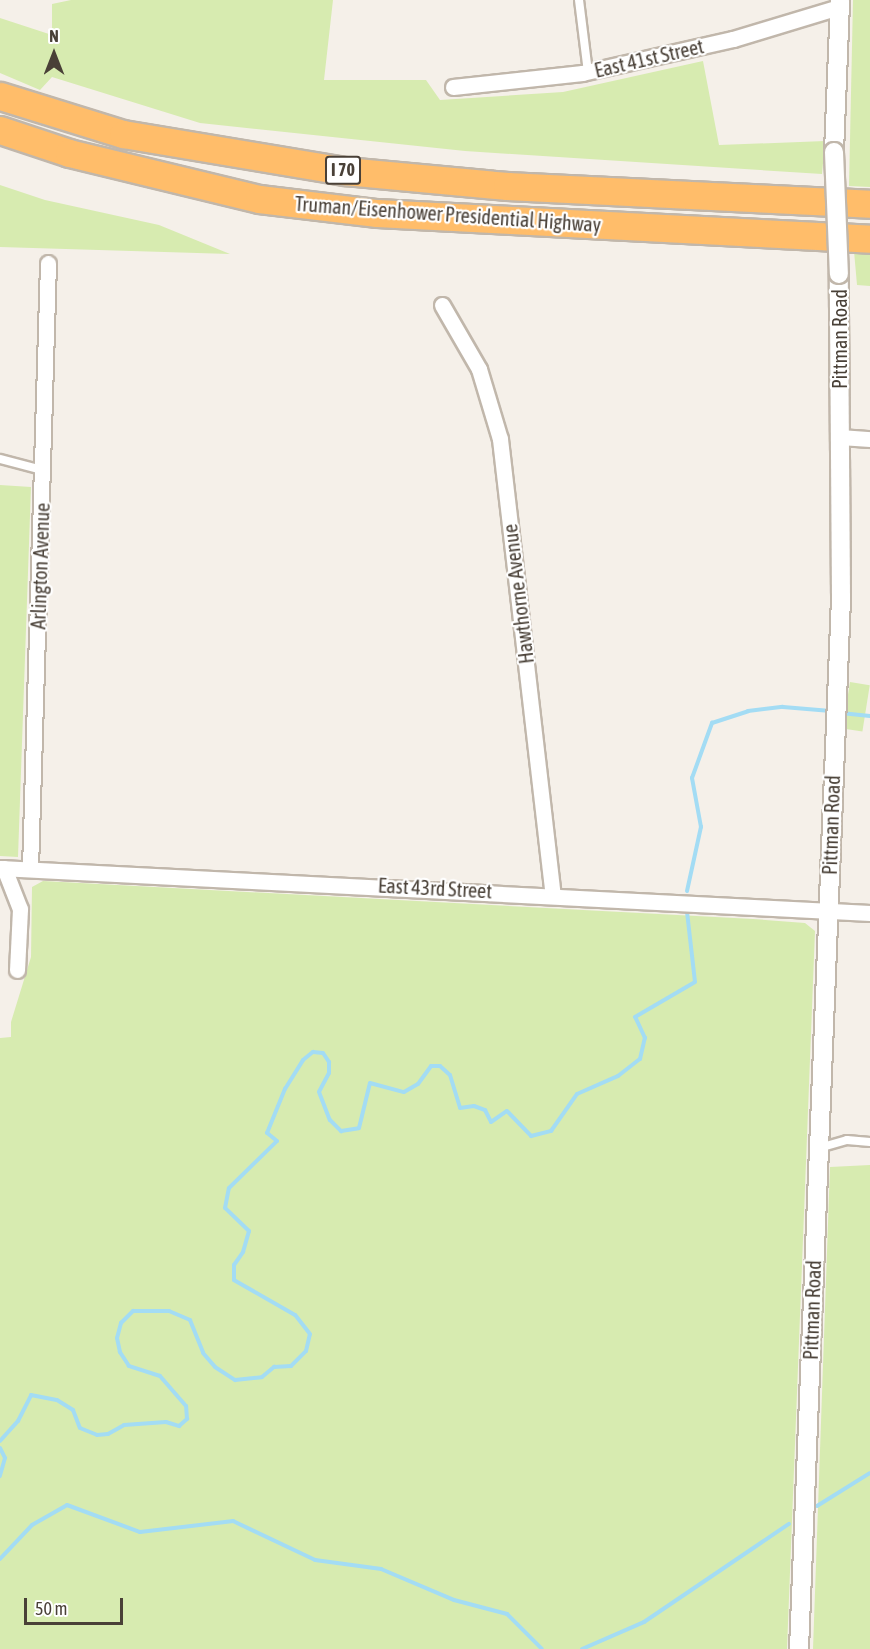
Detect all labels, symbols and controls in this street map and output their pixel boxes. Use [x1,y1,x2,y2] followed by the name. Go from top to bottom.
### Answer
[24,24,84,84] north arrow
[49,27,59,45] text: N
[592,34,706,82] street label: East 41st Street
[325,155,361,185] road number: I 70
[294,191,602,237] street label: Truman/Eisenhower Presidential Highway
[827,289,851,389] street label: Pittman Road
[26,502,54,630] street label: Arlington Avenue
[498,523,538,665] street label: Hawthorne Avenue
[817,775,845,875] street label: Pittman Road
[377,873,493,903] street label: East 43rd Street
[798,1260,826,1360] street label: Pittman Road
[27,1586,126,1624] scale bar
[35,1598,67,1619] text: 50 m

